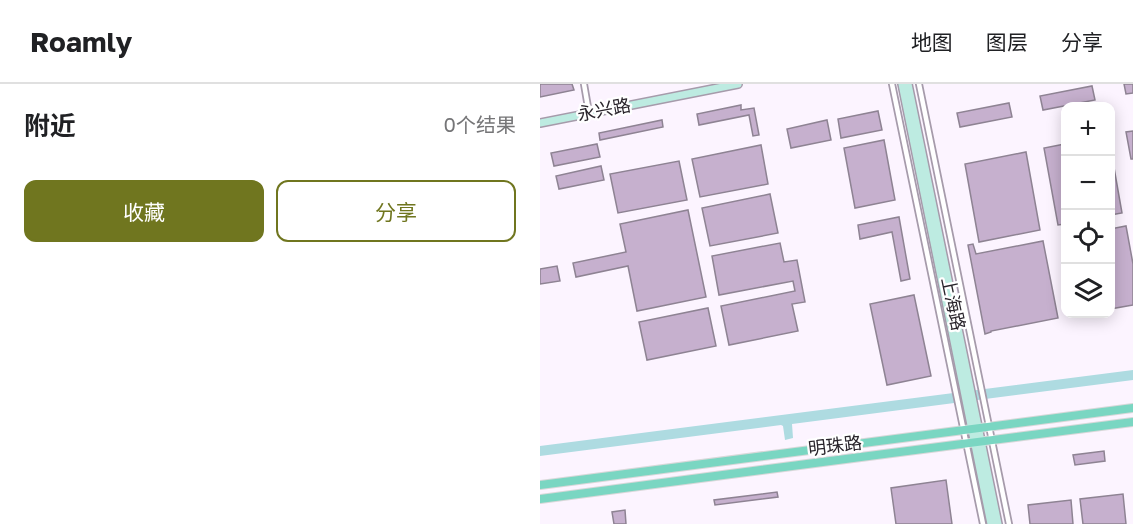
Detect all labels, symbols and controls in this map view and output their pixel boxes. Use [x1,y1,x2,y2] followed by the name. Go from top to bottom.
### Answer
[30,25,132,58] text: Roamly
[911,29,953,55] text: 地图
[986,29,1028,55] text: 图层
[1061,29,1103,55] text: 分享
[575,93,632,125] street label: 永兴路
[1061,102,1115,318] map controls
[1061,102,1115,156] button: +
[24,110,76,141] text: 附近
[444,112,516,136] text: 0个结果
[1061,156,1115,210] button: −
[24,180,264,242] button: 收藏
[276,180,516,242] button: 分享
[1061,210,1115,264] button: locate
[1061,264,1115,318] button: layers
[938,275,970,332] street label: 上海路
[807,431,863,459] street label: 明珠路

